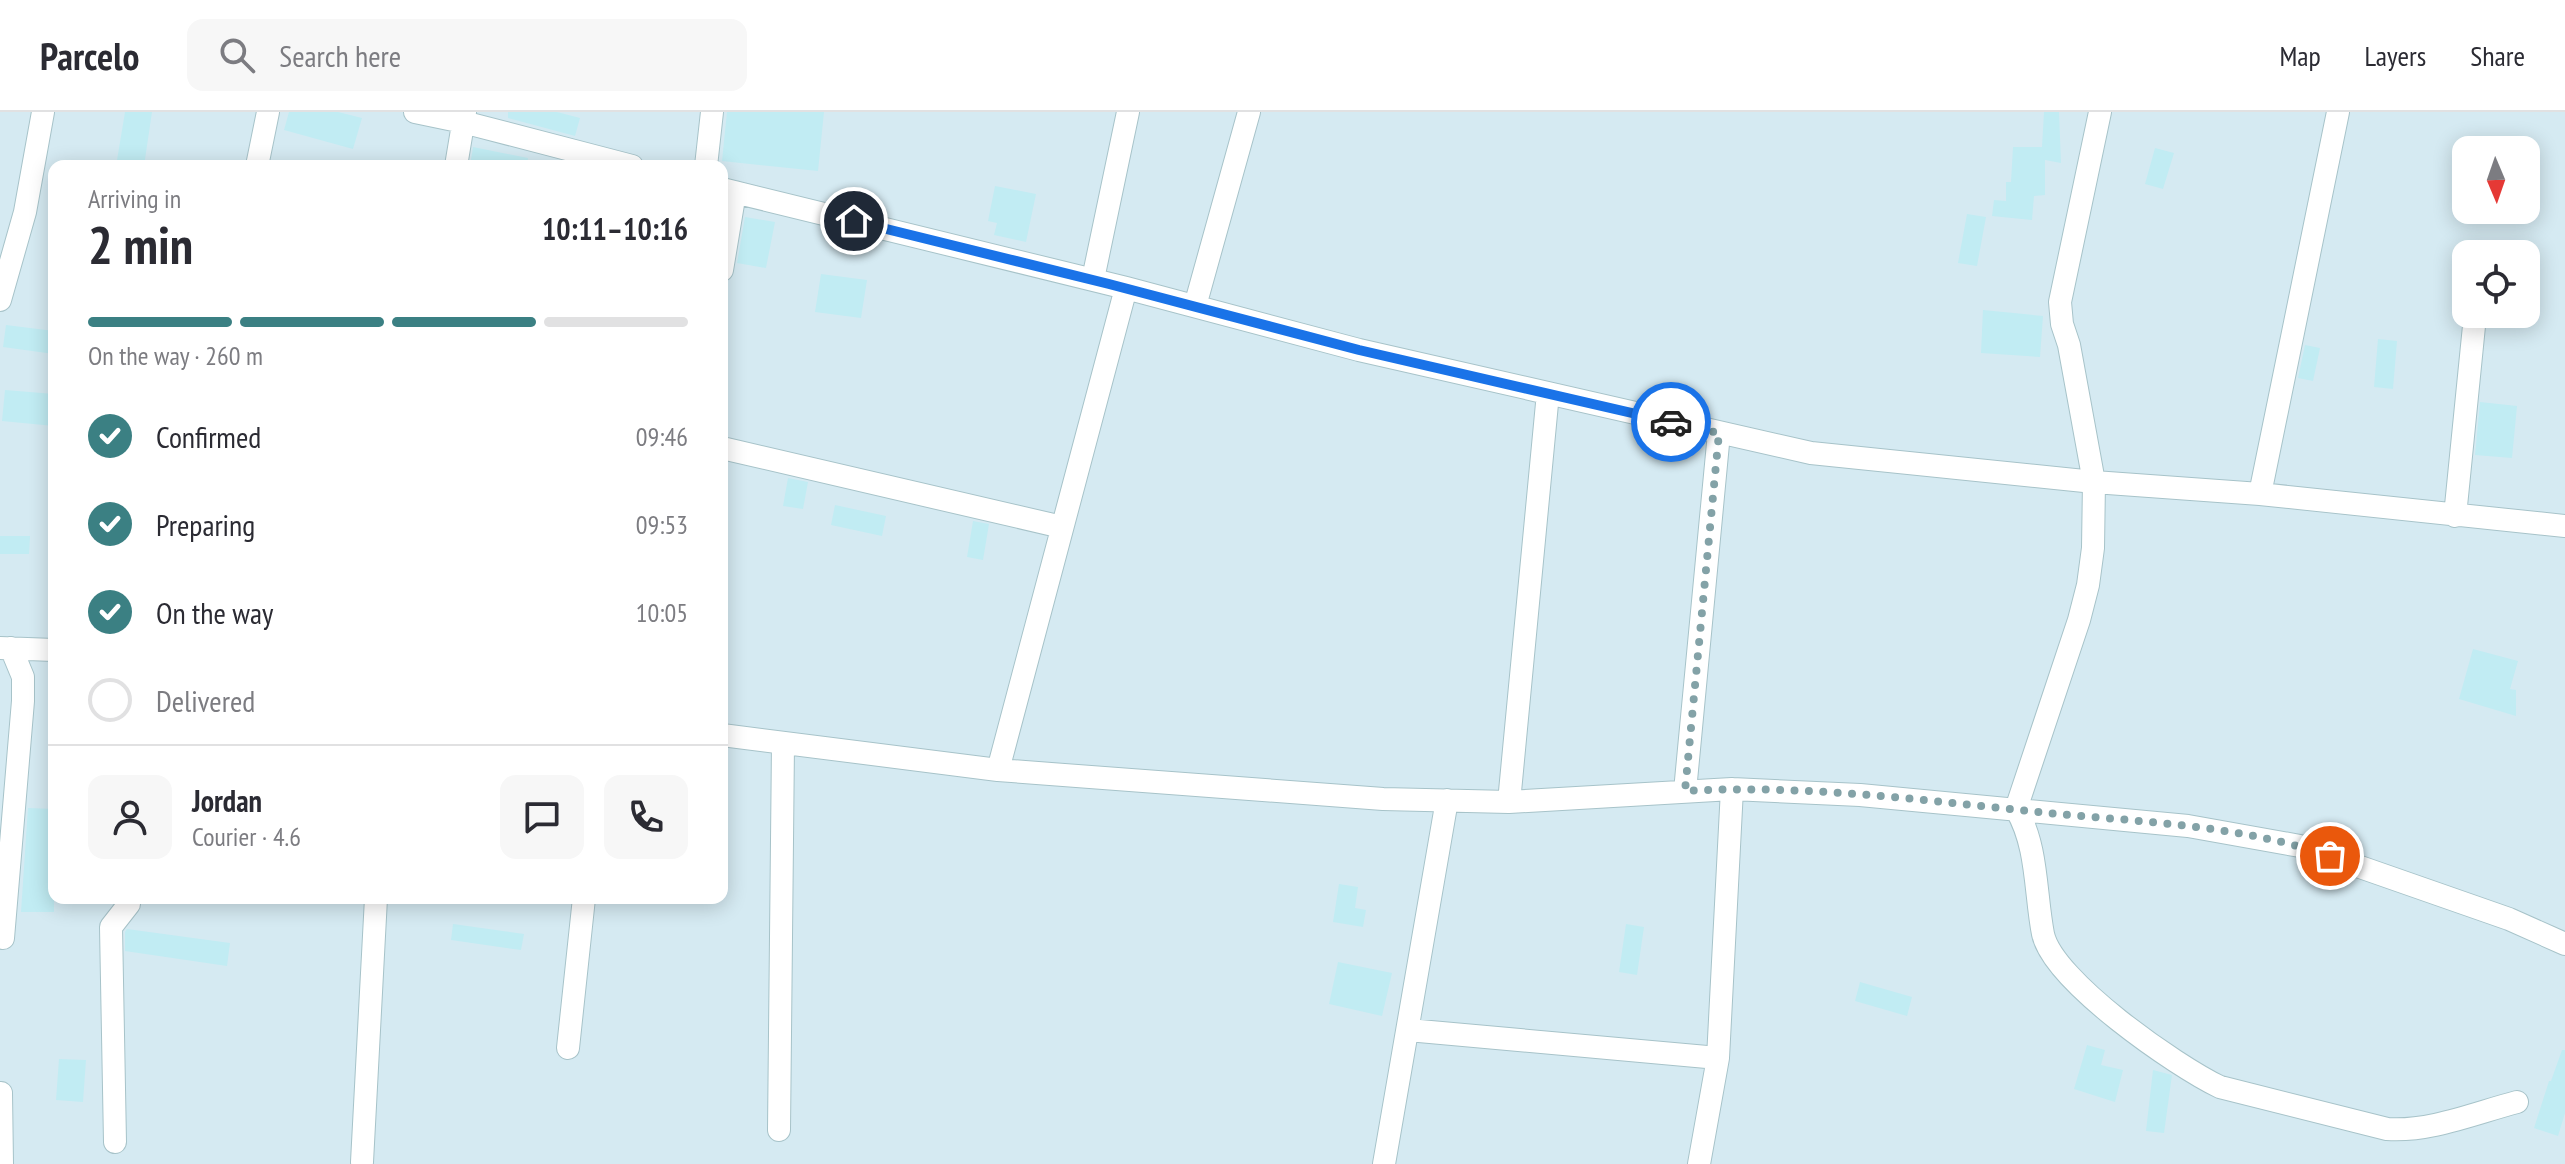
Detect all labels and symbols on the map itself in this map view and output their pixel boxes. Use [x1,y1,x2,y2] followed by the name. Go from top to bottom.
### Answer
[2452,136,2540,224] north arrow
[820,187,888,255] pin
[1631,382,1711,462] courier
[2296,822,2364,890] pin

